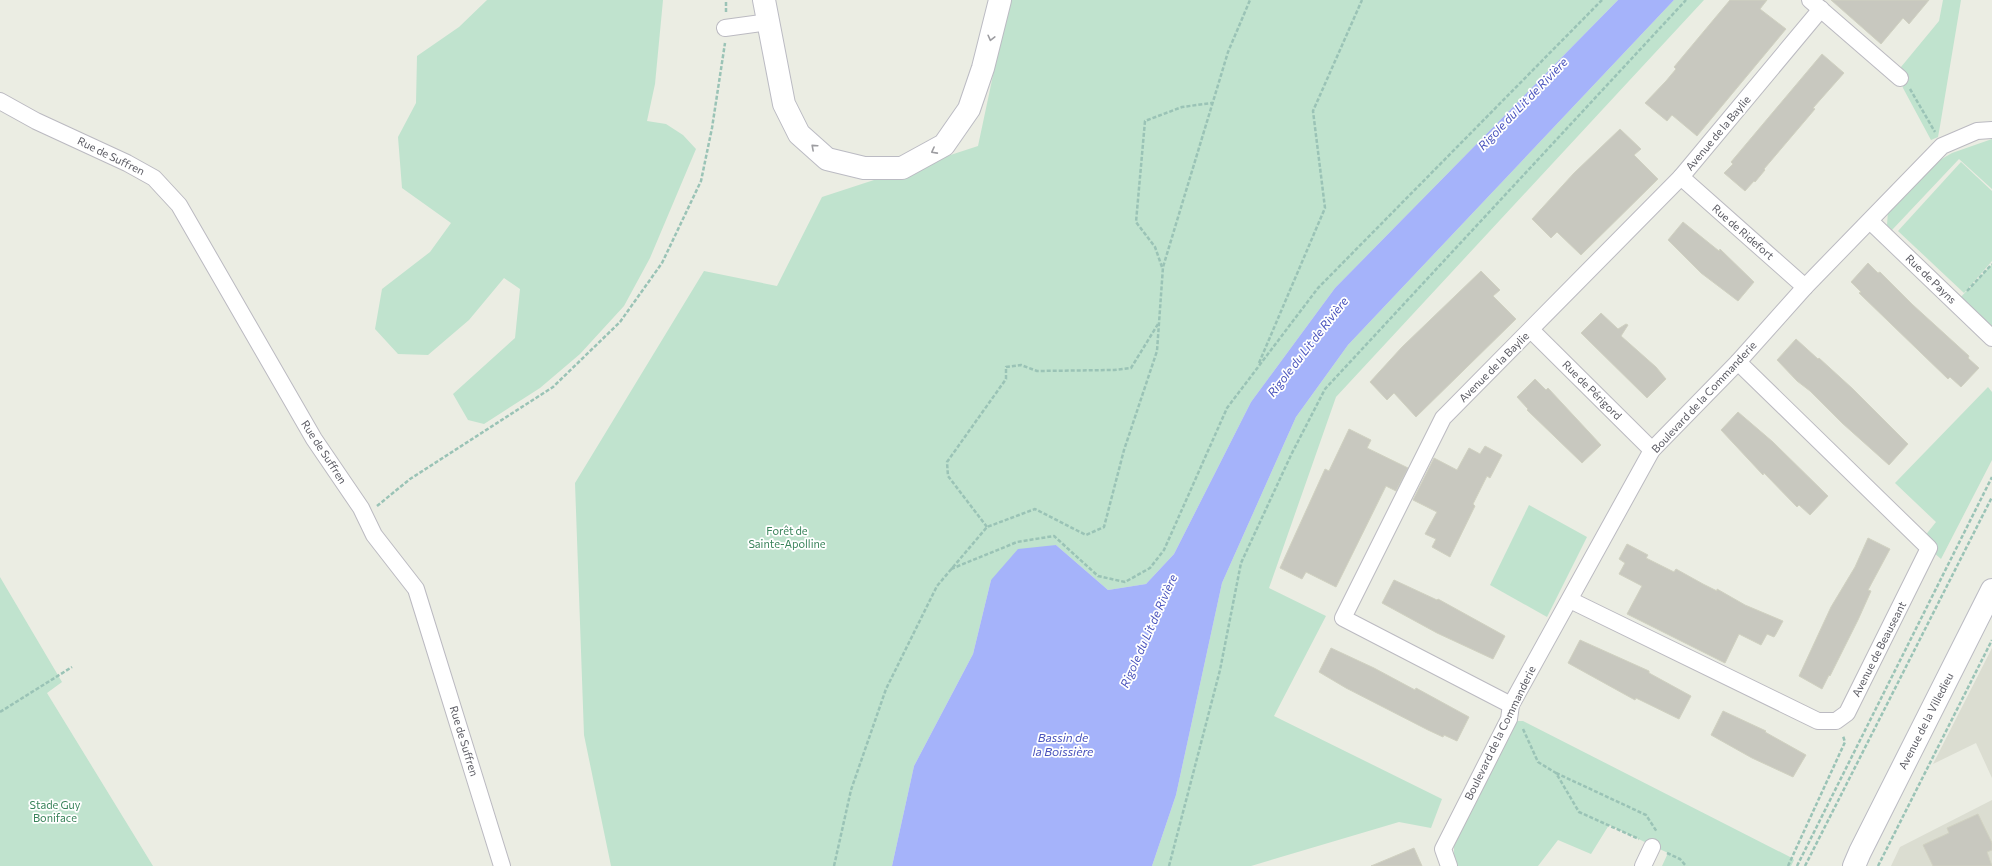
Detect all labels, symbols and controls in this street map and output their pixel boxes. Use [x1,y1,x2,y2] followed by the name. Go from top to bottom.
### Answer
[987,34,996,41] one-way arrow
[1475,54,1570,152] water label: Rigole du Lit de Rivière
[1683,93,1753,173] street label: Avenue de la Baylie
[76,134,147,177] street label: Rue de Suffren
[811,145,819,152] one-way arrow
[931,146,938,154] one-way arrow
[1710,201,1777,262] street label: Rue de Ridefort
[1903,251,1959,306] street label: Rue de Payns
[1264,293,1351,399] water label: Rigole du Lit de Rivière
[1456,329,1531,404] street label: Avenue de la Baylie
[1649,338,1759,455] street label: Boulevard de la Commanderie
[1560,357,1625,422] street label: Rue de Périgord
[299,418,350,486] street label: Rue de Suffren
[748,524,826,550] park label: Forêt de Sainte-Apolline
[1117,571,1180,689] water label: Rigole du Lit de Rivière
[1849,599,1908,699] street label: Avenue de Beauseant
[1461,663,1538,802] street label: Boulevard de la Commanderie
[1896,670,1956,771] street label: Avenue de la Villedieu
[448,704,481,778] street label: Rue de Suffren
[1033,730,1094,758] water label: Bassin de la Boissière
[30,798,81,824] park label: Stade Guy Boniface

